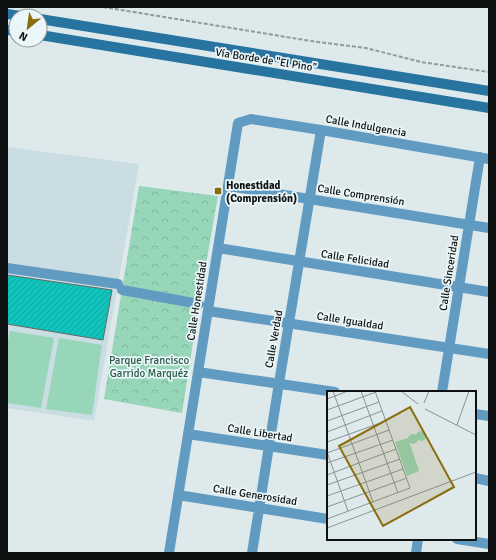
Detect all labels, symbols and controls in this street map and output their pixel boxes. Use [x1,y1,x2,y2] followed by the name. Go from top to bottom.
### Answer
[8,8,48,48] north arrow
[17,29,30,44] text: N
[214,46,318,74] street label: Vía Borde de "El Pino"
[325,113,408,140] street label: Calle Indulgencia
[226,179,297,205] place label: Honestidad (Comprensión)
[316,182,406,208] street label: Calle Comprensión
[213,186,223,196] marker: Honestidad (Comprensión)
[437,234,461,312] street label: Calle Sinceridad
[320,247,390,271] street label: Calle Felicidad
[184,260,210,341] street label: Calle Honestidad
[263,309,286,369] street label: Calle Verdad
[316,309,384,333] street label: Calle Igualdad
[109,354,189,380] park label: Parque Francisco Garrido Marquéz
[327,391,476,540] inset map
[227,421,294,445] street label: Calle Libertad
[212,482,298,508] street label: Calle Generosidad

